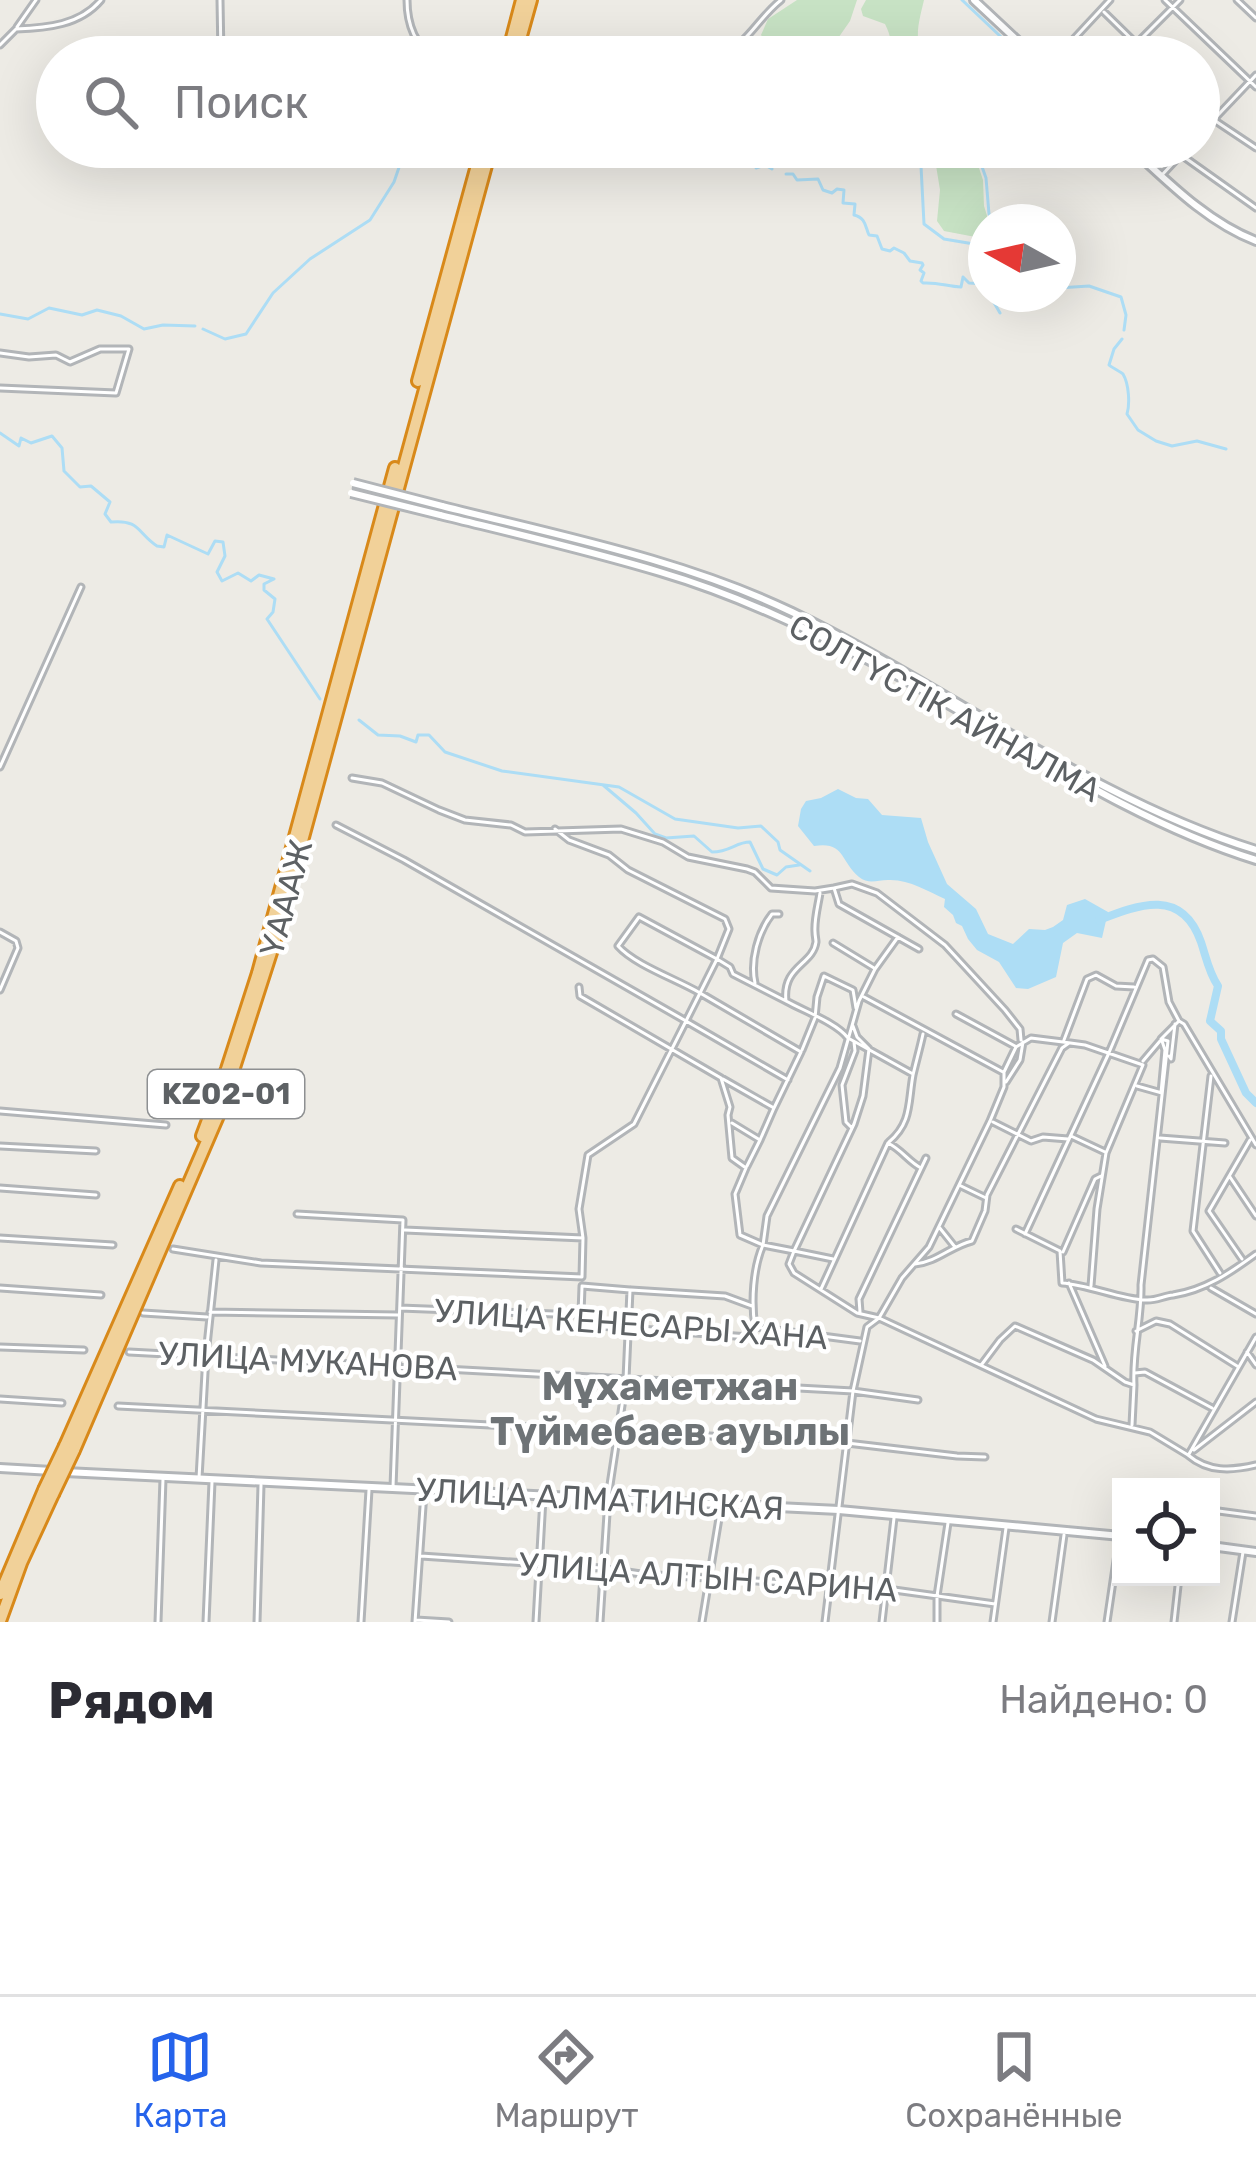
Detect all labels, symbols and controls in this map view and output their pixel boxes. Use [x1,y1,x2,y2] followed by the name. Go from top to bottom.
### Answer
[36,36,1220,168] search box
[78,69,144,135] icon: search
[174,76,308,129] text: Поиск
[968,204,1076,312] north arrow
[782,606,1108,810] street label: СОЛТҮСТІК АЙНАЛМА
[252,835,320,961] street label: ҮАААЖ
[148,1070,304,1118] road number: KZ02-01
[433,1291,829,1357] street label: УЛИЦА КЕНЕСАРЫ ХАНА
[157,1334,459,1388] street label: УЛИЦА МУКАНОВА
[490,1364,850,1455] district label: Мұхаметжан Түймебаев ауылы
[415,1470,785,1528] street label: УЛИЦА АЛМАТИНСКАЯ
[1112,1478,1220,1586] map controls
[1112,1478,1220,1586] button: locate
[517,1544,899,1610] street label: УЛИЦА АЛТЫН САРИНА
[48,1670,215,1731] text: Рядом
[999,1677,1208,1723] text: Найдено: 0
[133,2024,228,2135] tab: Карта
[494,2024,638,2135] tab: Маршрут
[905,2024,1123,2135] tab: Сохранённые

